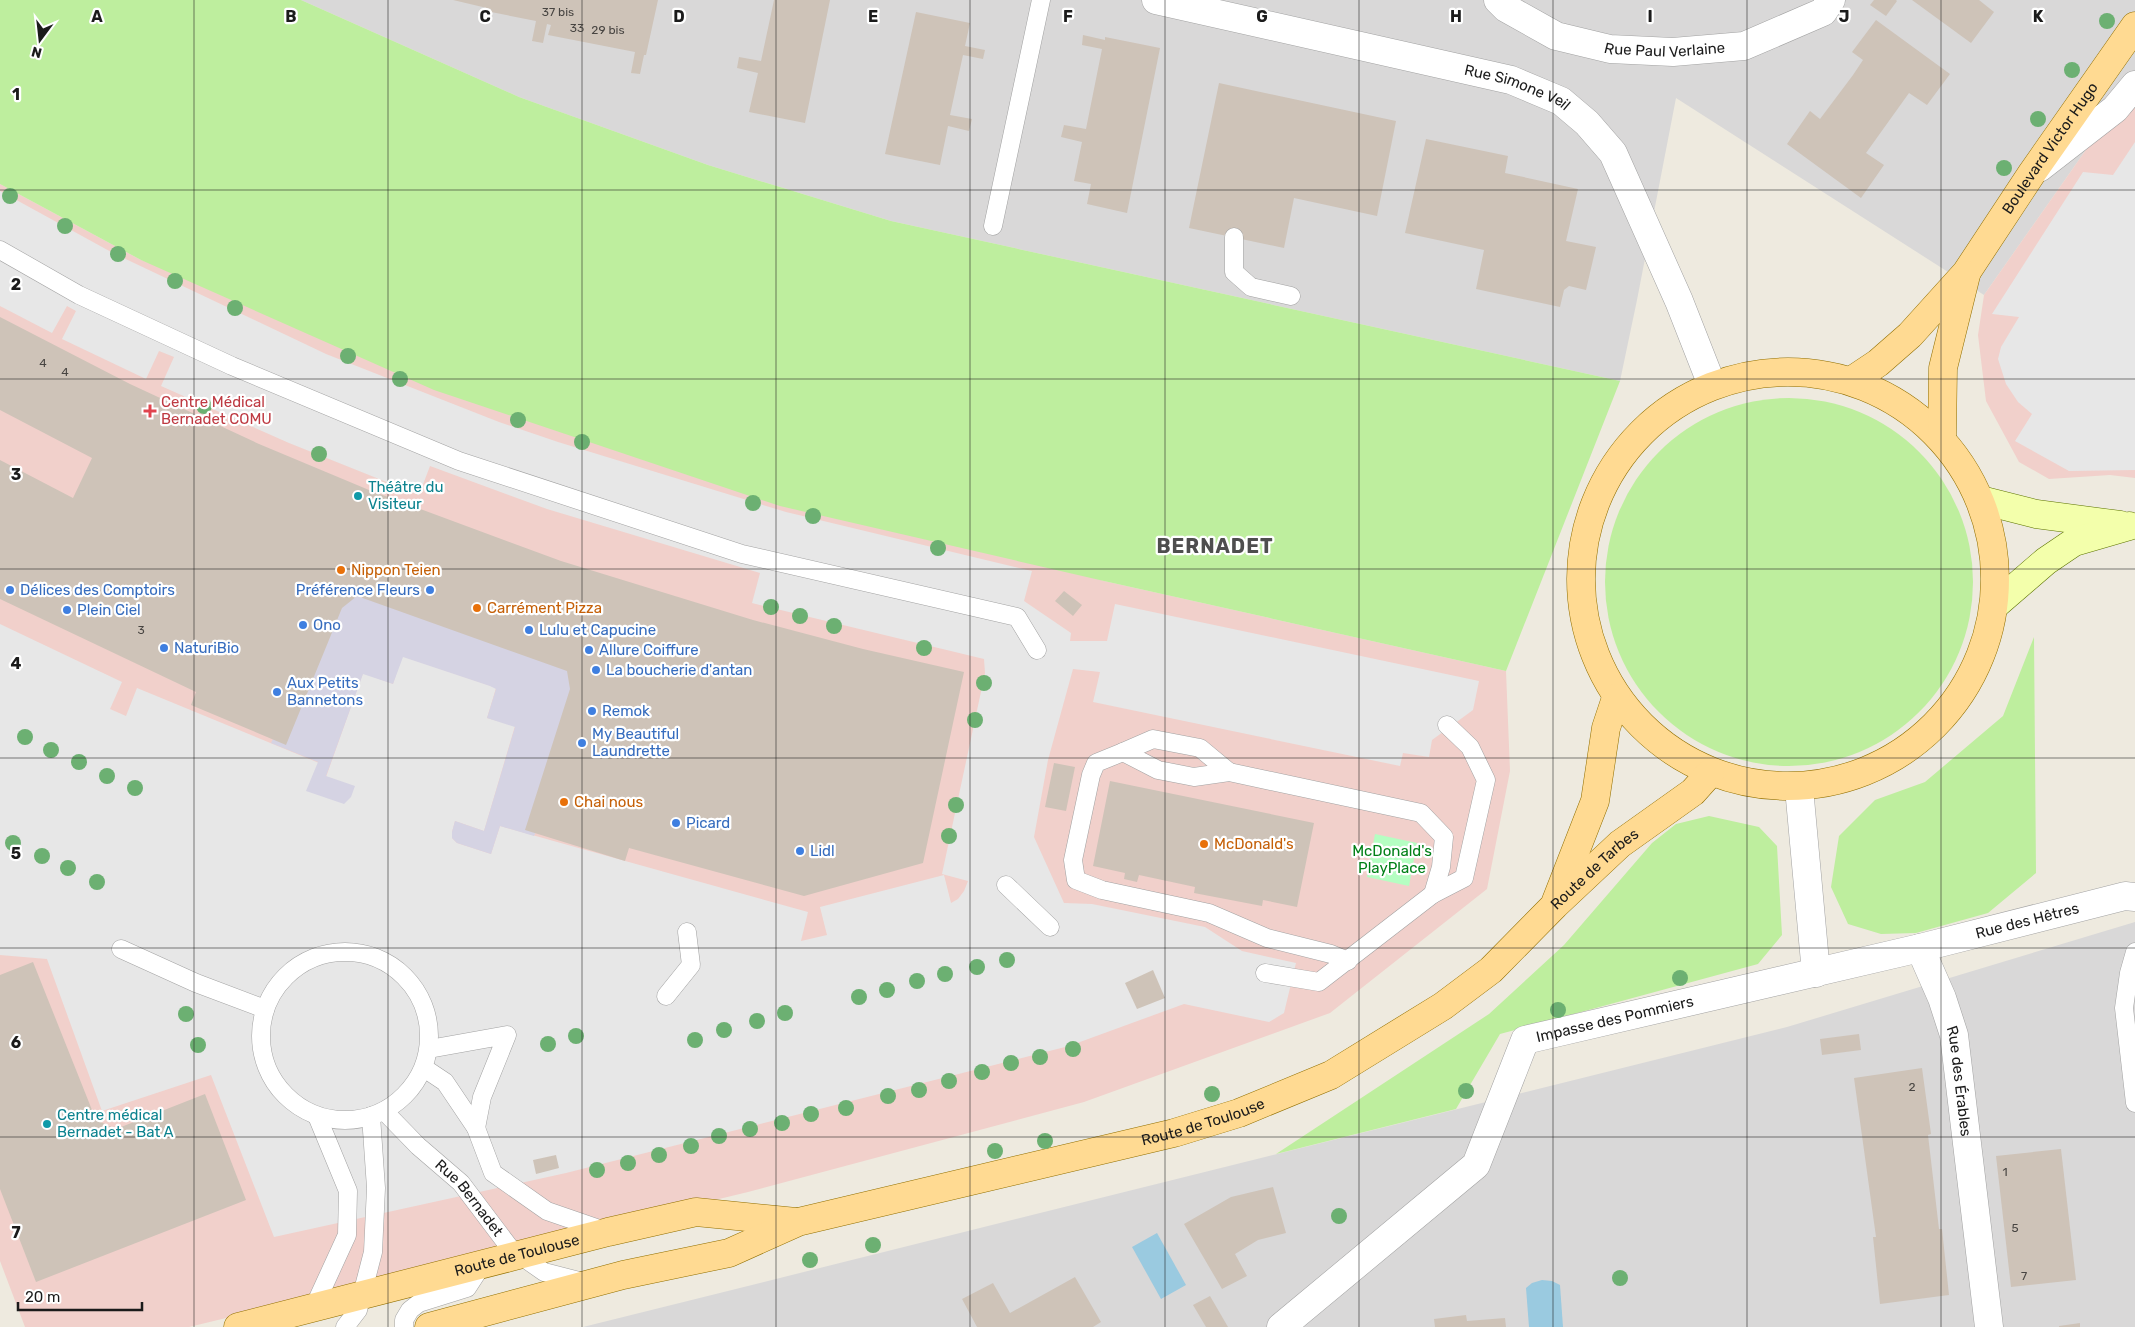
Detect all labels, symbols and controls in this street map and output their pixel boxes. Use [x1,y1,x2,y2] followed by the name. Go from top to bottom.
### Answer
[542,5,574,19] house number: 37 bis
[91,7,103,26] text: A
[285,7,297,26] text: B
[479,7,491,26] text: C
[673,7,685,26] text: D
[868,7,878,26] text: E
[1063,7,1073,26] text: F
[1256,7,1268,26] text: G
[1450,7,1462,26] text: H
[1647,7,1653,26] text: I
[1839,7,1849,26] text: J
[2033,7,2044,26] text: K
[15,15,65,65] north arrow
[570,21,584,35] house number: 33
[591,23,625,37] house number: 29 bis
[1602,39,1726,61] street label: Rue Paul Verlaine
[30,43,44,62] text: N
[1463,61,1574,114] street label: Rue Simone Veil
[1998,79,2102,218] street label: Boulevard Victor Hugo
[12,85,20,104] text: 1
[11,275,21,294] text: 2
[39,356,47,370] house number: 4
[61,365,69,379] house number: 4
[161,393,272,428] place label: Centre Médical Bernadet COMU
[143,404,157,418] marker: Centre Médical Bernadet COMU
[11,465,21,484] text: 3
[368,478,444,513] place label: Théâtre du Visiteur
[352,490,364,502] marker: Théâtre du Visiteur
[1156,534,1274,558] district label: BERNADET
[351,561,441,579] place label: Nippon Teien
[335,564,347,576] marker: Nippon Teien
[20,581,175,599] place label: Délices des Comptoirs
[296,581,420,599] place label: Préférence Fleurs
[4,584,16,596] marker: Délices des Comptoirs
[424,584,436,596] marker: Préférence Fleurs
[487,599,602,617] place label: Carrément Pizza
[77,601,141,619] place label: Plein Ciel
[471,602,483,614] marker: Carrément Pizza
[61,604,73,616] marker: Plein Ciel
[313,616,341,634] place label: Ono
[297,619,309,631] marker: Ono
[539,621,656,639] place label: Lulu et Capucine
[137,623,145,637] house number: 3
[523,624,535,636] marker: Lulu et Capucine
[174,639,239,657] place label: NaturiBio
[599,641,699,659] place label: Allure Coiffure
[158,642,170,654] marker: NaturiBio
[583,644,595,656] marker: Allure Coiffure
[11,654,22,673] text: 4
[606,661,752,679] place label: La boucherie d'antan
[590,664,602,676] marker: La boucherie d'antan
[287,674,363,709] place label: Aux Petits Bannetons
[271,686,283,698] marker: Aux Petits Bannetons
[602,702,650,720] place label: Remok
[586,705,598,717] marker: Remok
[592,725,679,760] place label: My Beautiful Laundrette
[576,737,588,749] marker: My Beautiful Laundrette
[574,793,643,811] place label: Chai nous
[558,796,570,808] marker: Chai nous
[686,814,730,832] place label: Picard
[670,817,682,829] marker: Picard
[1547,825,1642,913] street label: Route de Tarbes
[1214,835,1294,853] place label: McDonald's
[1198,838,1210,850] marker: McDonald's
[810,842,835,860] place label: Lidl
[1352,842,1432,877] park label: McDonald's PlayPlace
[11,844,21,863] text: 5
[794,845,806,857] marker: Lidl
[1974,899,2081,943] street label: Rue des Hêtres
[1534,992,1696,1046] street label: Impasse des Pommiers
[1943,1024,1975,1138] street label: Rue des Érables
[11,1033,21,1052] text: 6
[1908,1080,1916,1094] house number: 2
[1140,1094,1267,1149] street label: Route de Toulouse
[57,1106,174,1141] place label: Centre médical Bernadet - Bat A
[41,1118,53,1130] marker: Centre médical Bernadet - Bat A
[431,1156,507,1240] street label: Rue Bernadet
[2002,1165,2008,1179] house number: 1
[2011,1221,2019,1235] house number: 5
[11,1223,21,1242] text: 7
[453,1231,581,1280] street label: Route de Toulouse
[2021,1269,2027,1283] house number: 7
[18,1280,141,1312] scale bar
[25,1288,60,1306] text: 20 m

